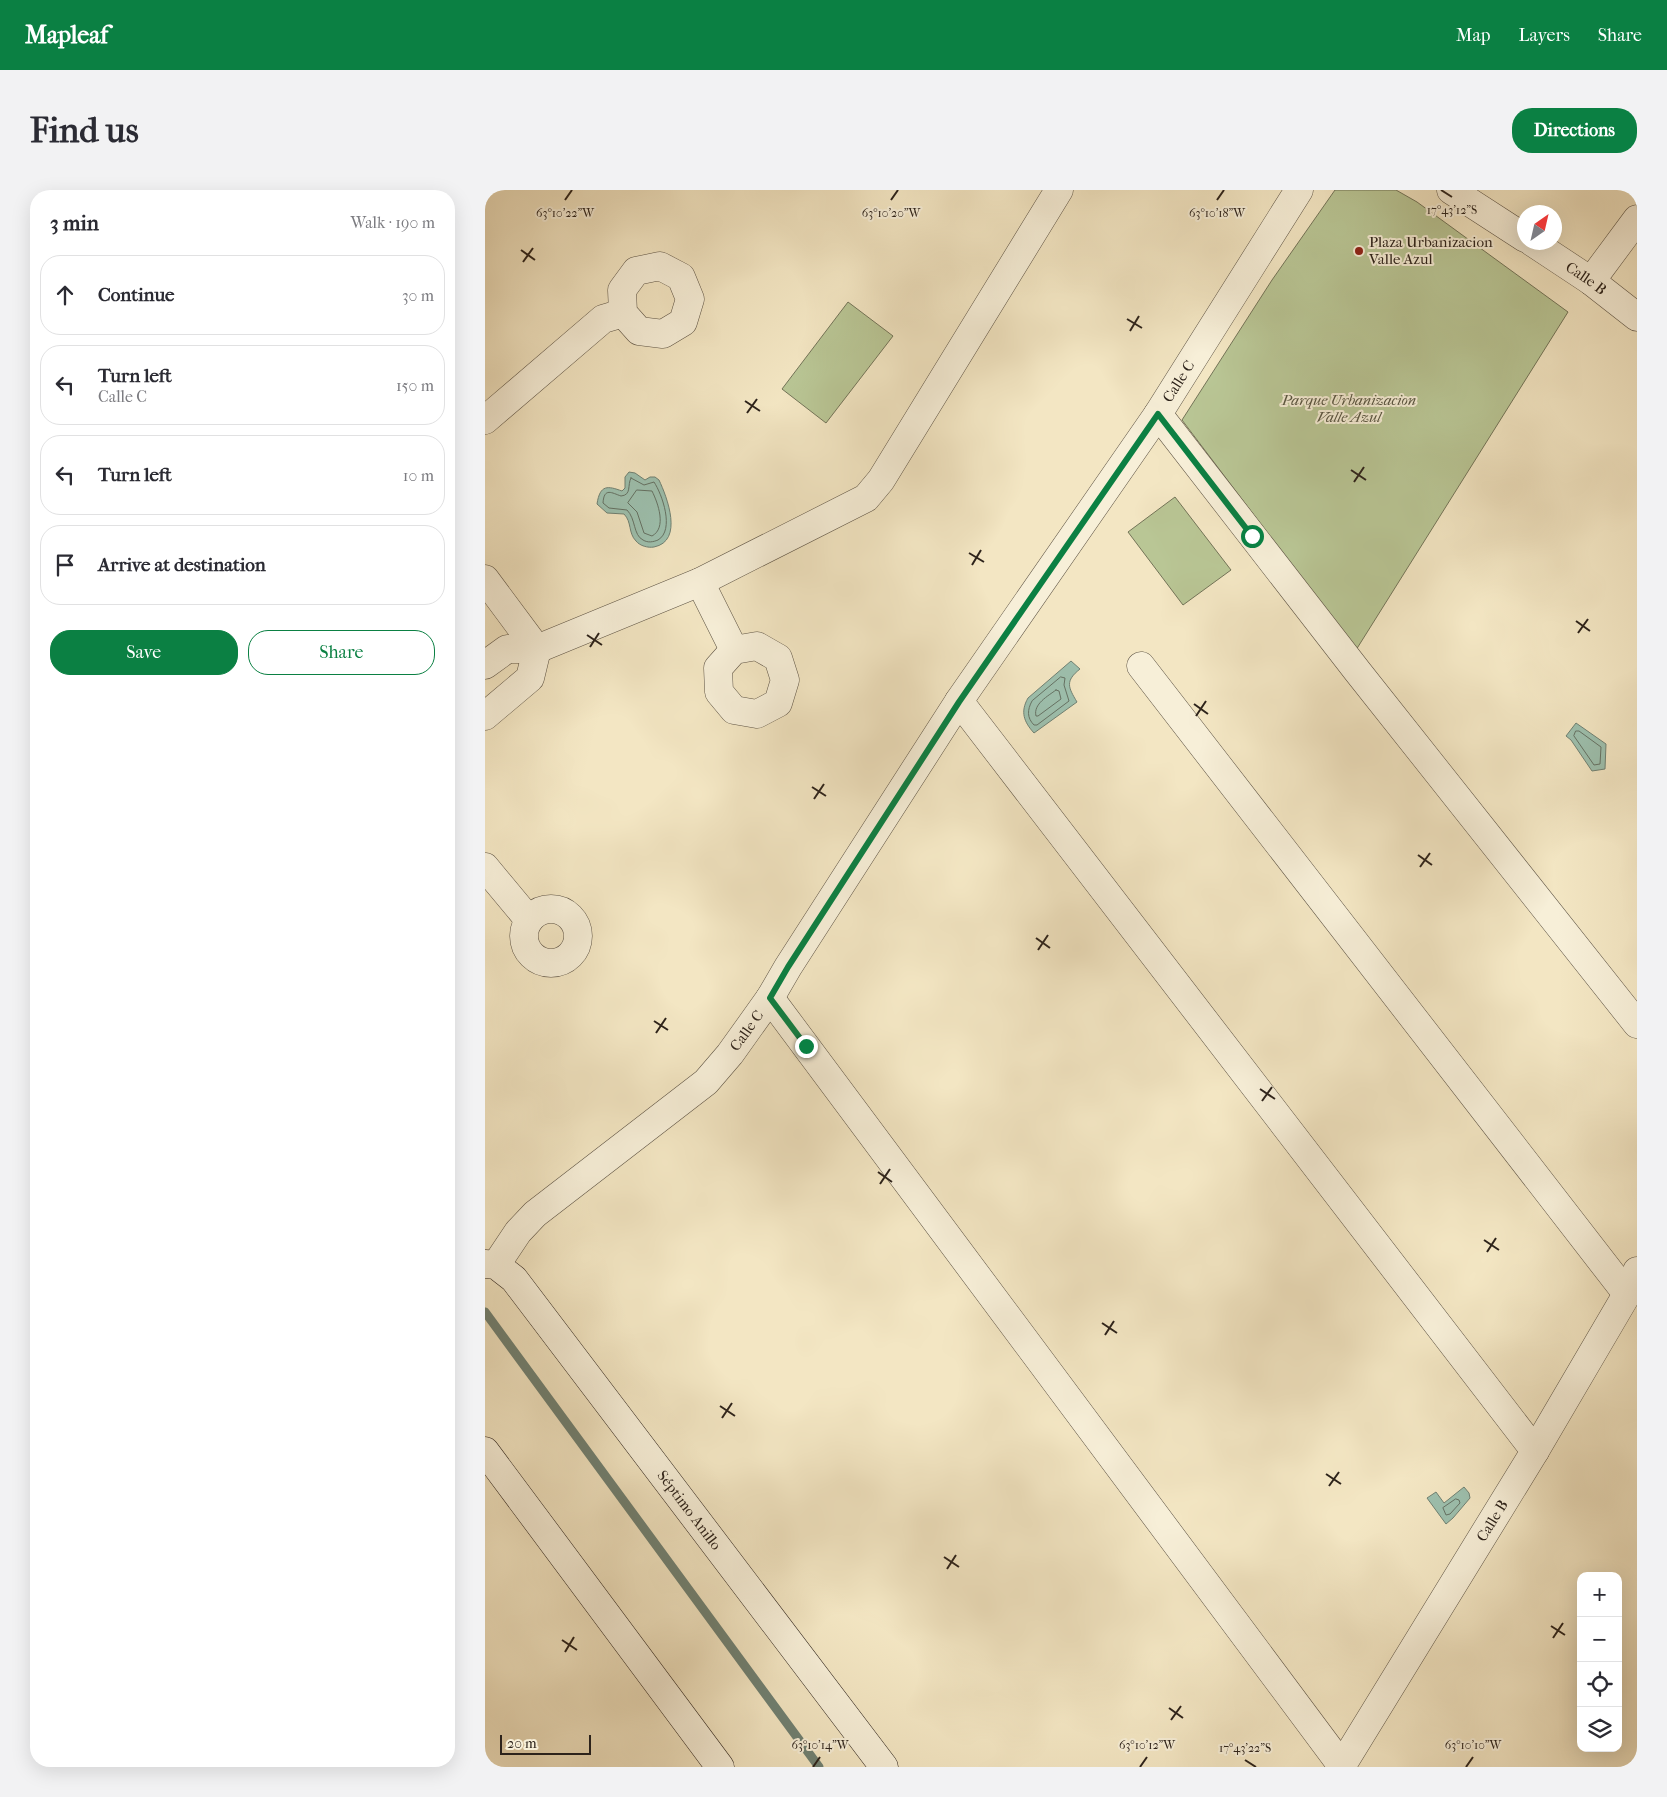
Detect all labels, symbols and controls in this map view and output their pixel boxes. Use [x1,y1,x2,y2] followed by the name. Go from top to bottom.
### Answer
[25,21,108,49] text: Mapleaf
[1456,25,1490,46] text: Map
[1518,25,1570,46] text: Layers
[1598,25,1642,46] text: Share
[1512,108,1637,153] button: Directions
[30,110,139,151] text: Find us
[1427,203,1477,217] text: 17°43'12"S
[1517,205,1562,250] north arrow
[536,206,595,220] text: 63°10'22"W
[862,206,921,220] text: 63°10'20"W
[1189,206,1246,220] text: 63°10'18"W
[50,211,99,235] text: 3 min
[351,213,435,232] text: Walk · 190 m
[1368,233,1493,268] place label: Plaza Urbanizacion Valle Azul
[1353,245,1365,257] marker: Plaza Urbanizacion Valle Azul
[1562,258,1610,299] street label: Calle B
[51,281,79,309] icon: ahead
[98,284,174,306] text: Continue
[402,286,434,305] text: 30 m
[1159,357,1198,406] street label: Calle C
[98,365,172,387] text: Turn left
[51,371,79,399] icon: left
[396,376,434,395] text: 150 m
[98,387,147,406] text: Calle C
[1281,391,1416,426] park label: Parque Urbanizacion Valle Azul
[51,461,79,489] icon: left
[98,464,172,486] text: Turn left
[403,466,434,485] text: 10 m
[1241,525,1264,548] route start
[51,551,79,579] icon: arrive
[98,554,266,576] text: Arrive at destination
[50,630,238,675] button: Save
[248,630,435,675] button: Share
[726,1007,767,1055] street label: Calle C
[795,1035,818,1058] route end
[653,1467,725,1554] street label: Séptimo Anillo
[1473,1497,1512,1545] street label: Calle B
[1577,1572,1622,1752] map controls
[1577,1572,1622,1617] button: +
[1577,1617,1622,1662] button: −
[1577,1662,1622,1707] button: locate
[1577,1707,1622,1752] button: layers
[500,1732,591,1755] scale bar
[507,1735,537,1752] text: 20 m
[791,1738,850,1752] text: 63°10'14"W
[1119,1738,1176,1752] text: 63°10'12"W
[1445,1738,1502,1752] text: 63°10'10"W
[1219,1741,1271,1755] text: 17°43'22"S

